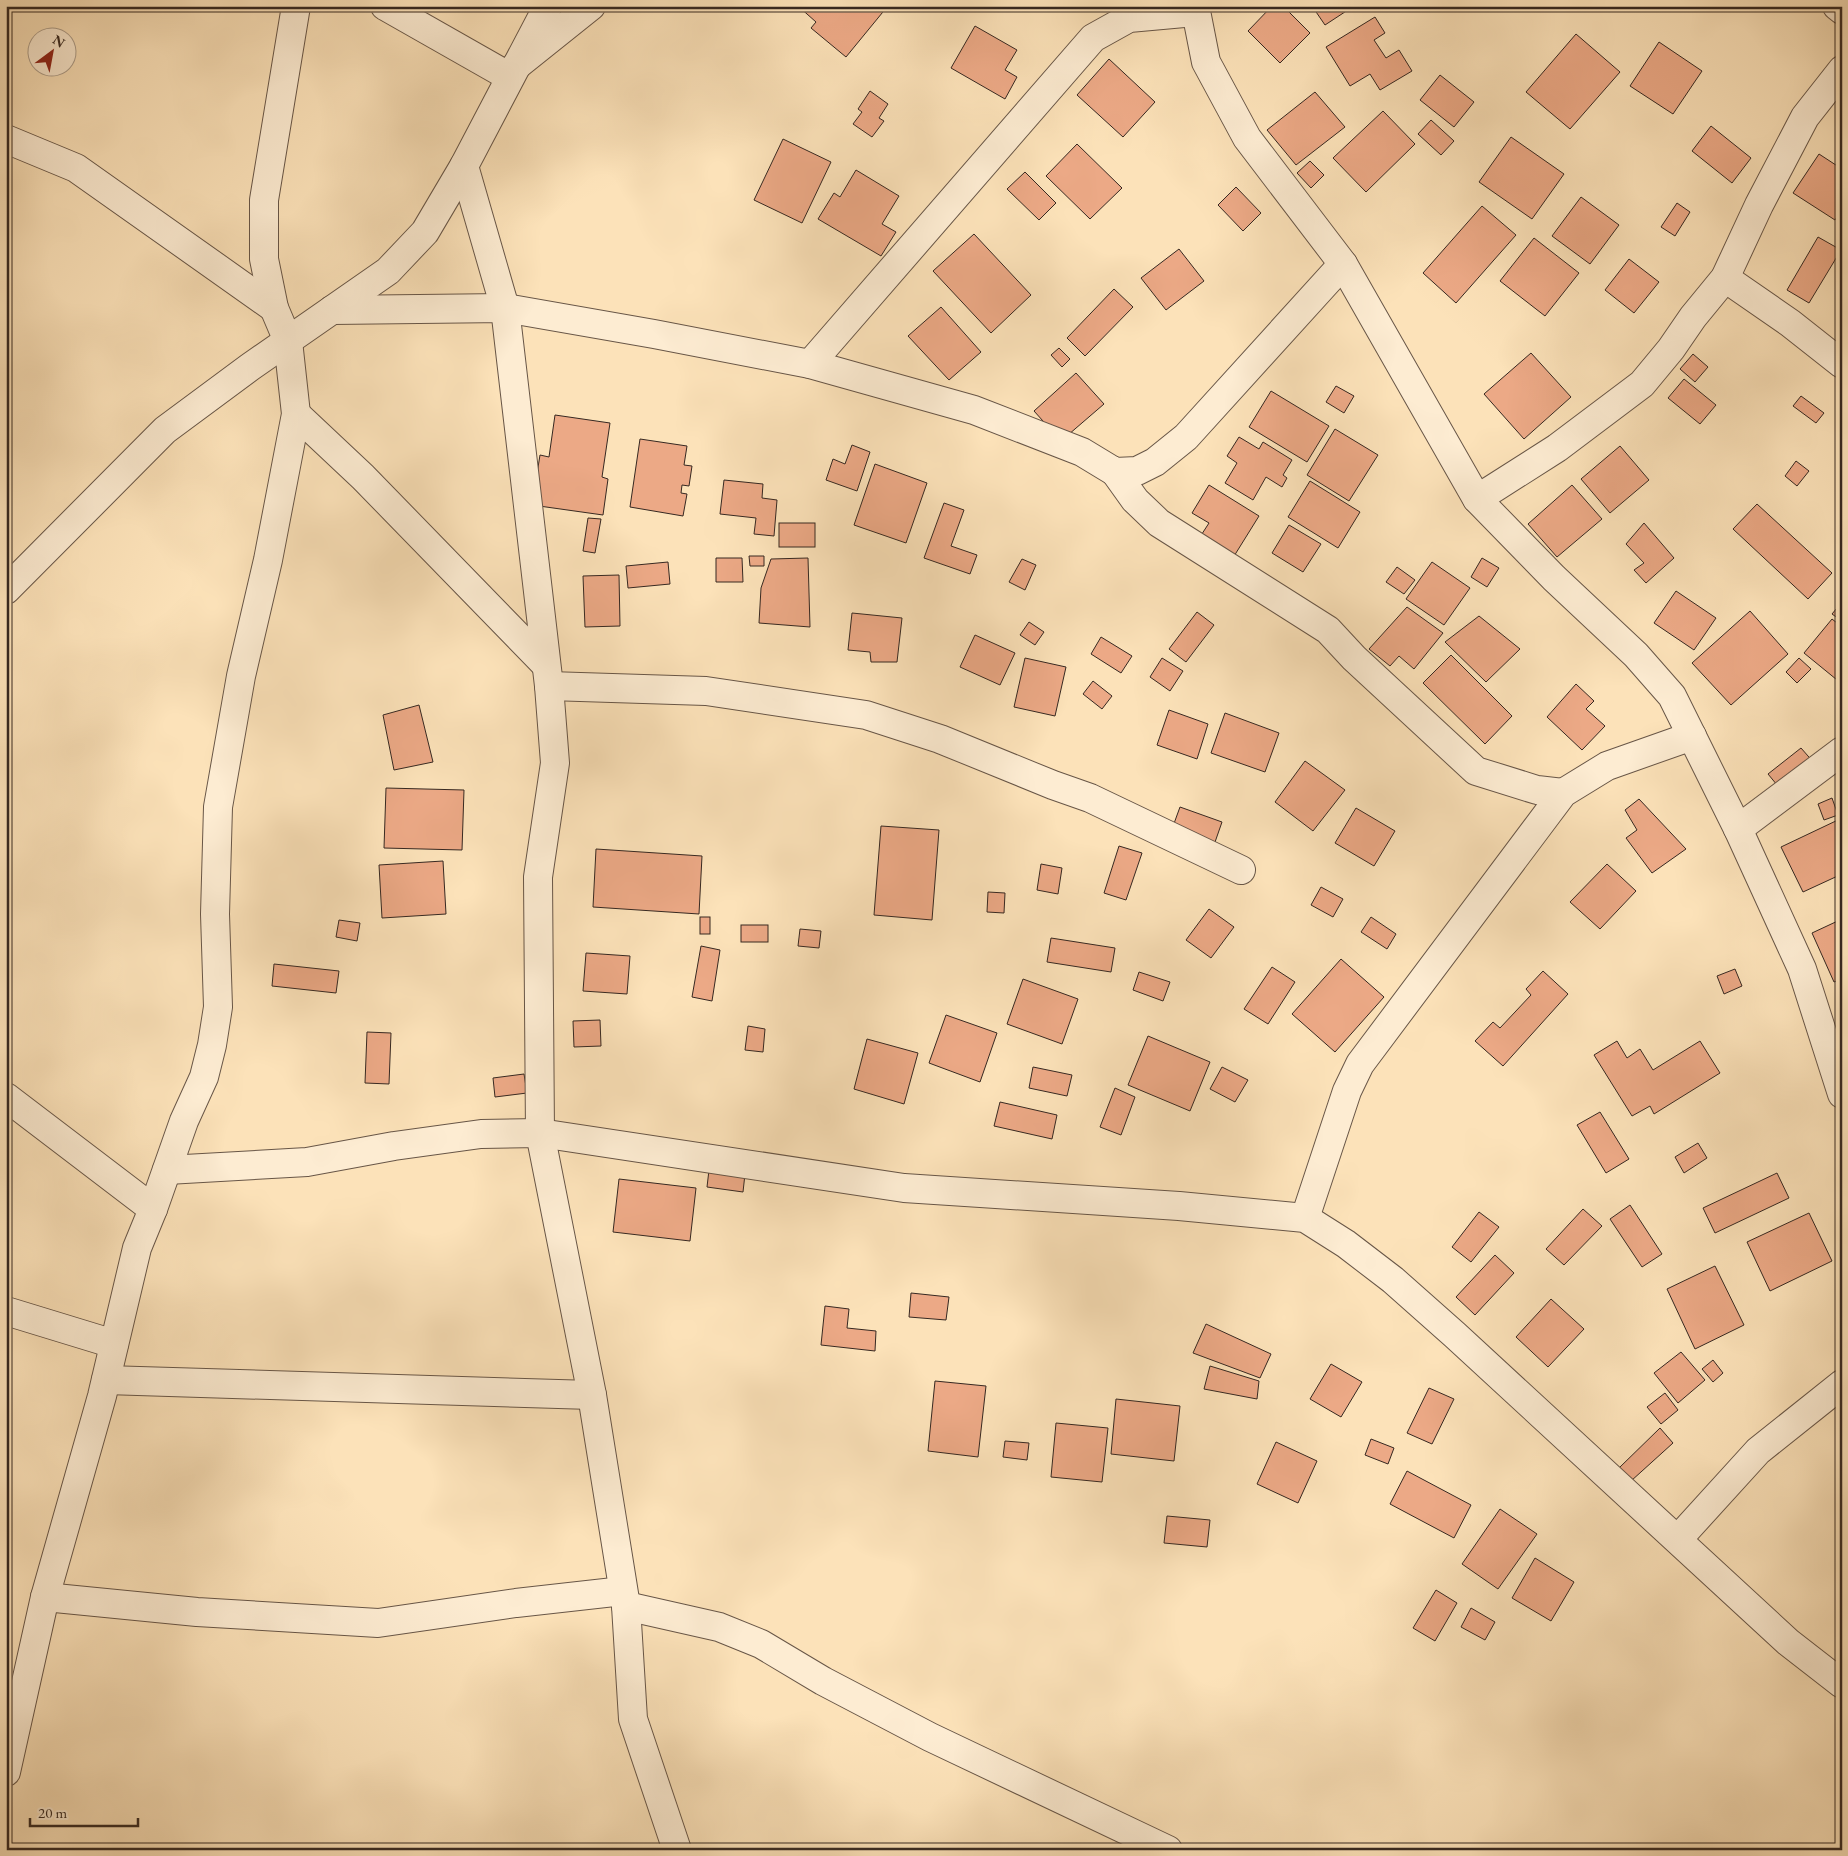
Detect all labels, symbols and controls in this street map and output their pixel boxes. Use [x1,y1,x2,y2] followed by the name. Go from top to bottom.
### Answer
[28,28,78,78] north arrow
[49,30,69,52] text: N
[30,1796,138,1828] scale bar
[38,1803,67,1822] text: 20 m

